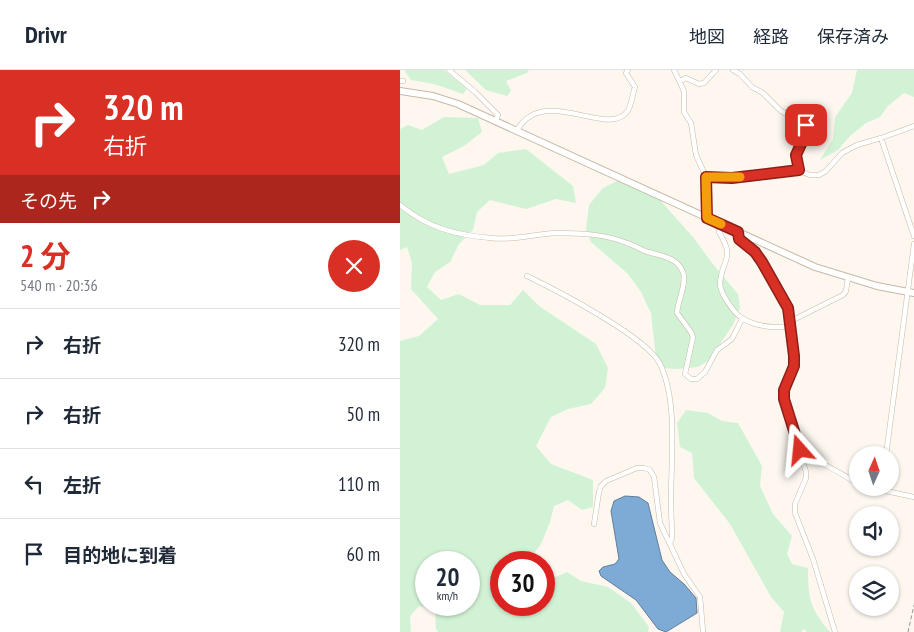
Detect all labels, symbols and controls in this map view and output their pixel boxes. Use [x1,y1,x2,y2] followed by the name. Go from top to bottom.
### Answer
[25,19,67,50] text: Drivr
[689,25,725,48] text: 地図
[753,25,789,48] text: 経路
[817,25,889,48] text: 保存済み
[103,84,184,130] text: 320 m
[20,90,85,155] icon: right
[785,104,827,146] pin
[792,111,820,139] icon: arrive
[103,132,147,160] text: 右折
[87,185,115,213] icon: right
[20,189,77,213] text: その先
[20,236,71,275] text: 2 分
[328,240,380,292] button: close
[20,275,98,295] text: 540 m · 20:36
[20,330,48,358] icon: right
[338,332,380,356] text: 320 m
[63,333,101,357] text: 右折
[20,400,48,428] icon: right
[347,402,380,426] text: 50 m
[63,403,101,427] text: 右折
[773,423,825,475] position arrow
[849,446,899,496] north arrow
[849,446,899,616] map controls
[20,470,48,498] icon: left
[338,472,380,496] text: 110 m
[63,473,101,497] text: 左折
[849,506,899,556] button: sound
[20,540,48,568] icon: arrive
[347,542,380,566] text: 60 m
[63,543,177,567] text: 目的地に到着
[490,551,555,616] speed limit sign: 30
[436,561,459,593] text: 20
[849,566,899,616] button: layers
[437,588,458,603] text: km/h

